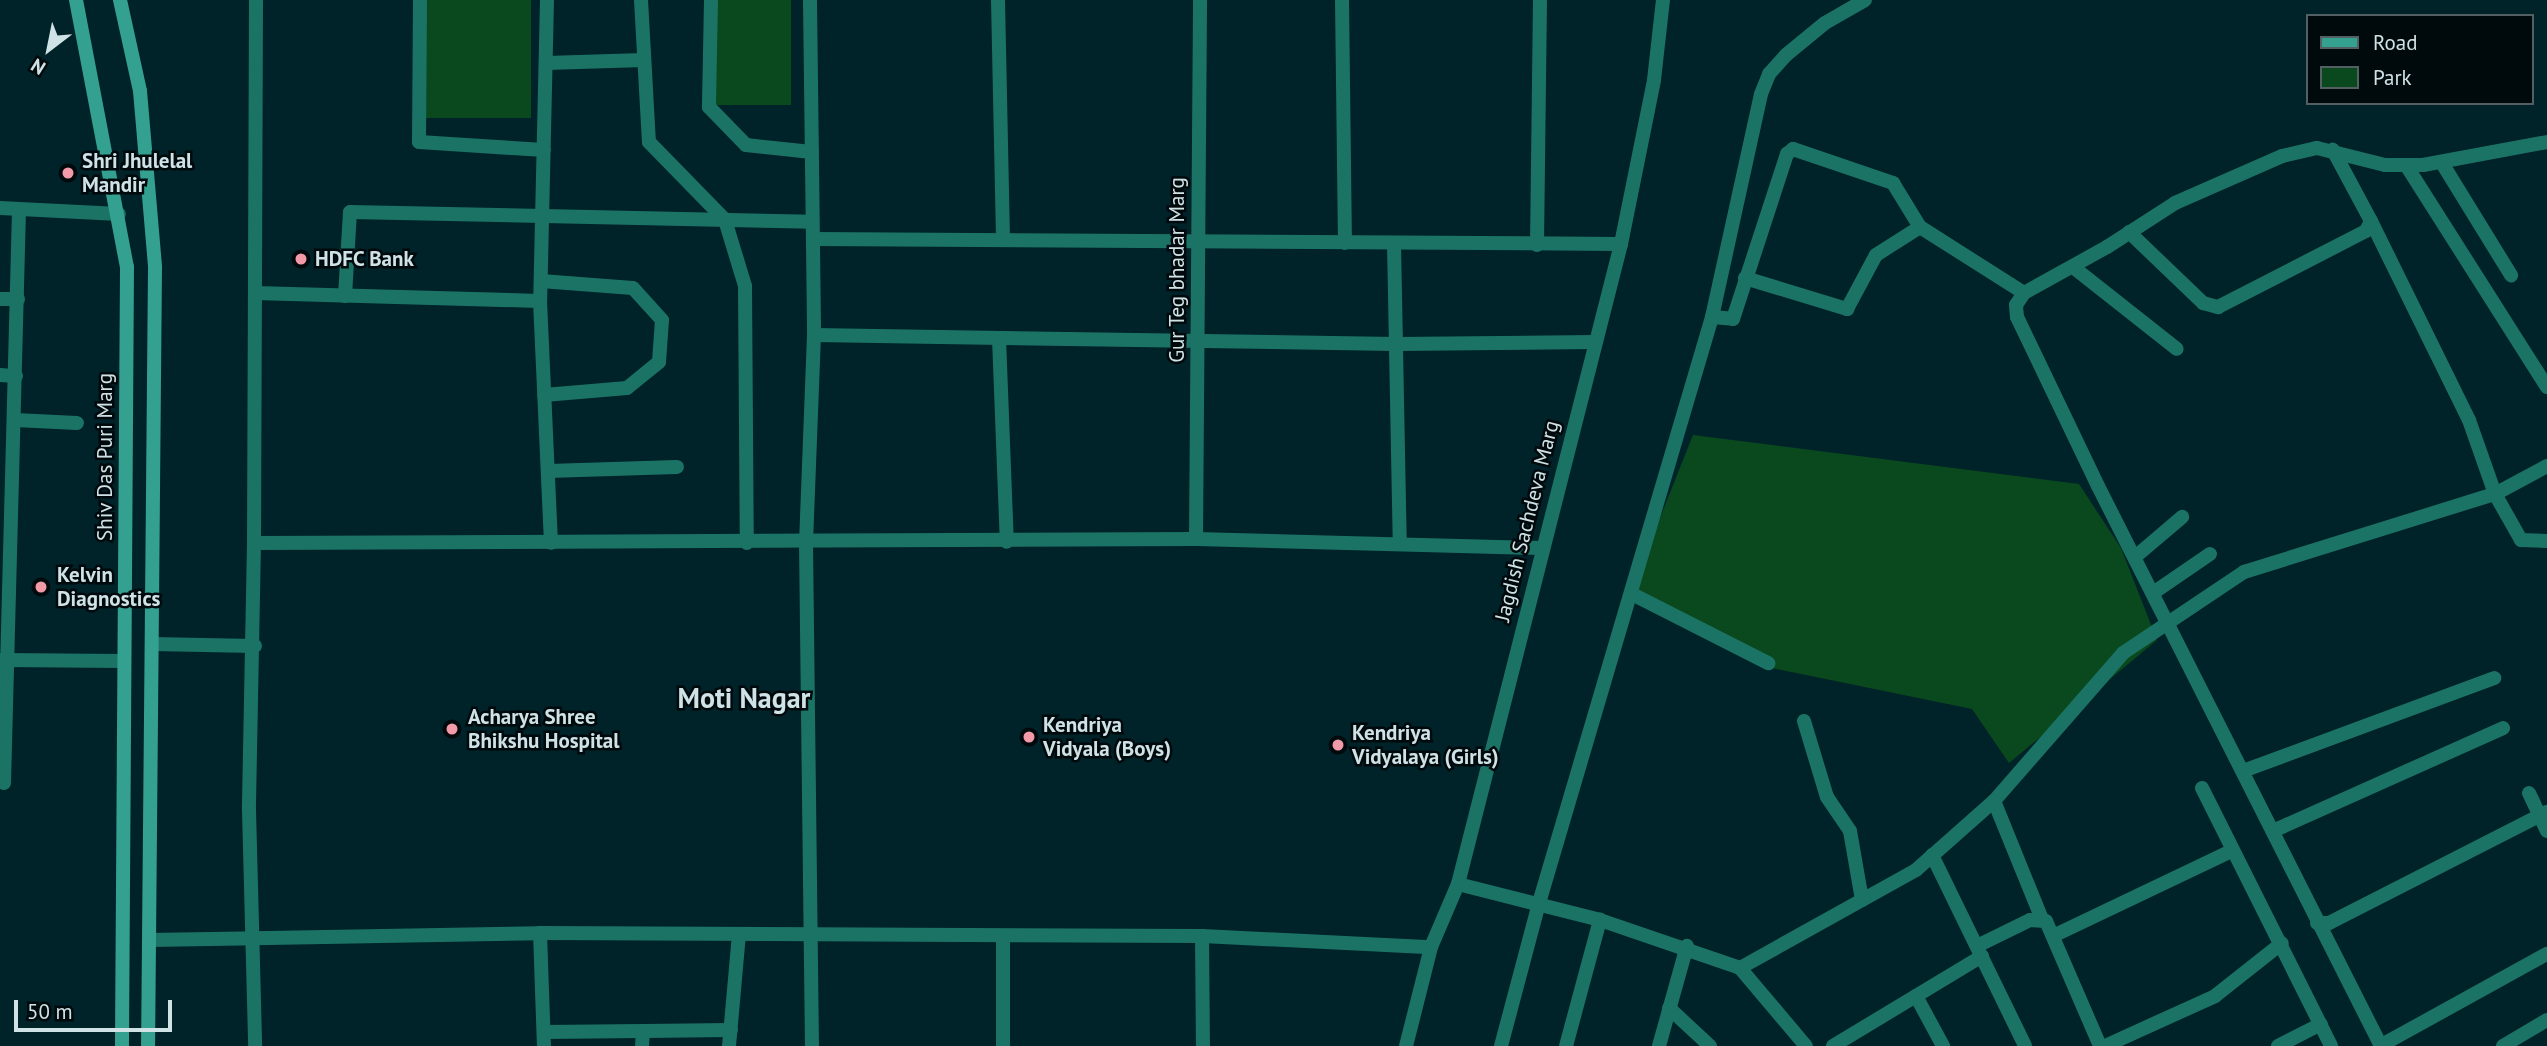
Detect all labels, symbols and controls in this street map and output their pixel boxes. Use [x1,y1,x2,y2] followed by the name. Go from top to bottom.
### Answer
[14,14,84,84] north arrow
[2306,14,2533,105] legend
[2373,29,2417,56] text: Road
[26,53,50,80] text: N
[2373,64,2412,91] text: Park
[82,148,192,198] place label: Shri Jhulelal Mandir
[60,165,76,181] marker: Shri Jhulelal Mandir
[1164,177,1190,363] street label: Gur Teg bhadar Marg
[315,246,415,272] place label: HDFC Bank
[293,251,309,267] marker: HDFC Bank
[92,373,118,541] street label: Shiv Das Puri Marg
[1490,418,1564,624] street label: Jagdish Sachdeva Marg
[57,562,160,612] place label: Kelvin Diagnostics
[31,577,51,597] marker: Kelvin Diagnostics
[678,681,810,715] district label: Moti Nagar
[468,704,619,754] place label: Acharya Shree Bhikshu Hospital
[1043,712,1171,762] place label: Kendriya Vidyala (Boys)
[442,719,462,739] marker: Acharya Shree Bhikshu Hospital
[1352,720,1499,770] place label: Kendriya Vidyalaya (Girls)
[1021,729,1037,745] marker: Kendriya Vidyala (Boys)
[1330,737,1346,753] marker: Kendriya Vidyalaya (Girls)
[18,986,175,1030] scale bar
[27,998,73,1025] text: 50 m

